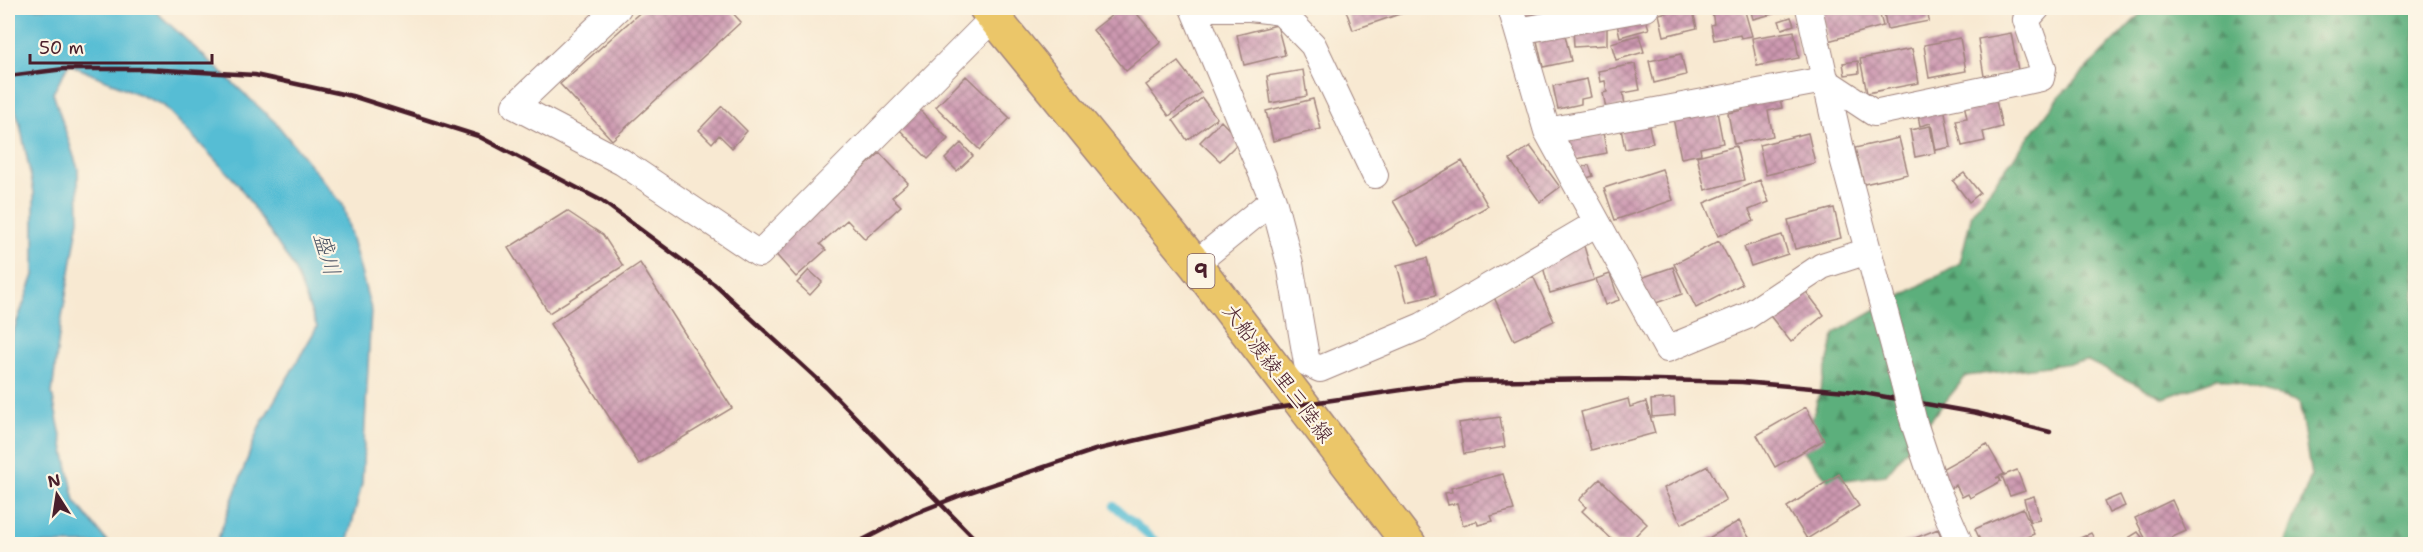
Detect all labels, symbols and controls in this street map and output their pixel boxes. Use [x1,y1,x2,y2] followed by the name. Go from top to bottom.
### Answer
[30,27,212,65] scale bar
[39,36,84,60] text: 50 m
[307,229,347,279] water label: 盛川
[1188,254,1214,288] road number: 9
[1216,297,1340,449] street label: 大船渡綾里三陸線
[27,465,87,525] north arrow
[46,469,62,492] text: N

